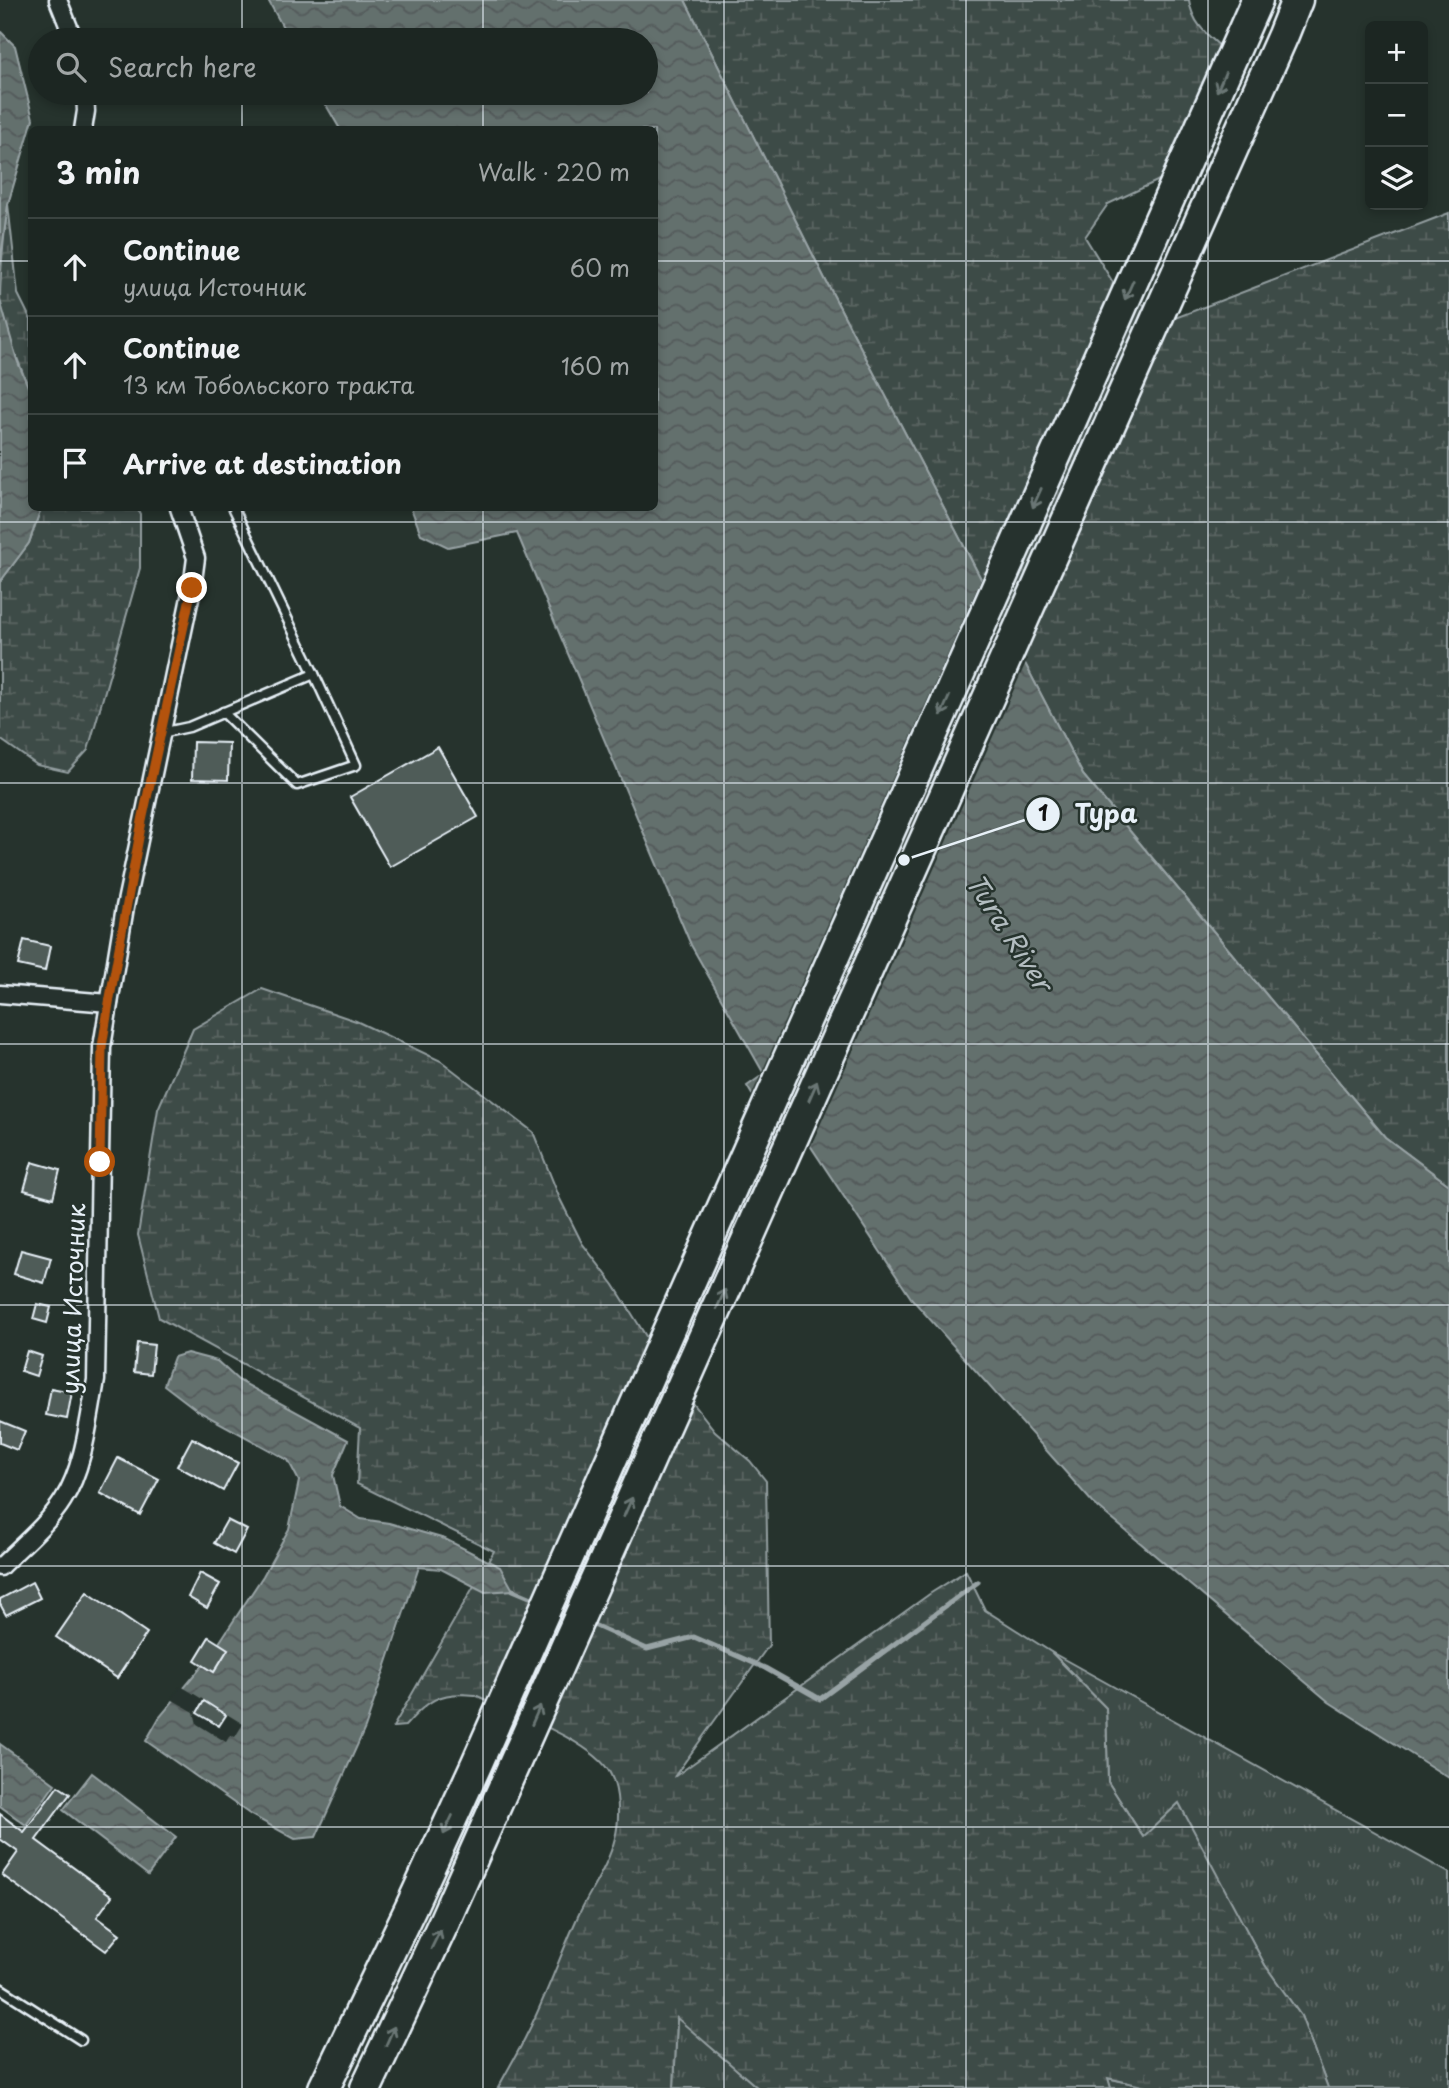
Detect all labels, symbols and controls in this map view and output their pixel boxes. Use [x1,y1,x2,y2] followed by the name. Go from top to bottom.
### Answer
[1365,21,1428,210] map controls
[1365,21,1428,84] button: +
[28,28,658,105] search box
[108,47,257,86] text: Search here
[52,48,90,86] icon: search
[1214,71,1227,93] one-way arrow
[1365,84,1428,147] button: −
[1365,147,1428,210] button: layers
[56,149,141,194] text: 3 min
[478,154,630,189] text: Walk · 220 m
[123,230,240,269] text: Continue
[56,248,94,286] icon: ahead
[570,250,630,285] text: 60 m
[123,269,306,304] text: улица Источник
[1122,279,1135,301] one-way arrow
[123,328,240,367] text: Continue
[56,346,94,384] icon: ahead
[561,348,630,383] text: 160 m
[123,367,414,402] text: 13 км Тобольского тракта
[56,444,94,482] icon: arrive
[123,444,402,483] text: Arrive at destination
[1030,487,1043,509] one-way arrow
[176,572,207,603] route end
[938,695,951,717] one-way arrow
[1026,790,1152,837] callout: Тура
[1074,793,1138,832] text: Тура
[1038,796,1048,828] text: 1
[957,865,1064,1001] water label: Tura River
[807,1081,820,1102] one-way arrow
[84,1146,115,1177] route start
[51,1202,93,1395] street label: улица Источник
[715,1289,728,1310] one-way arrow
[622,1497,635,1518] one-way arrow
[530,1704,543,1726] one-way arrow
[441,1814,454,1835] one-way arrow
[430,1929,444,1950] one-way arrow
[384,2026,397,2047] one-way arrow

